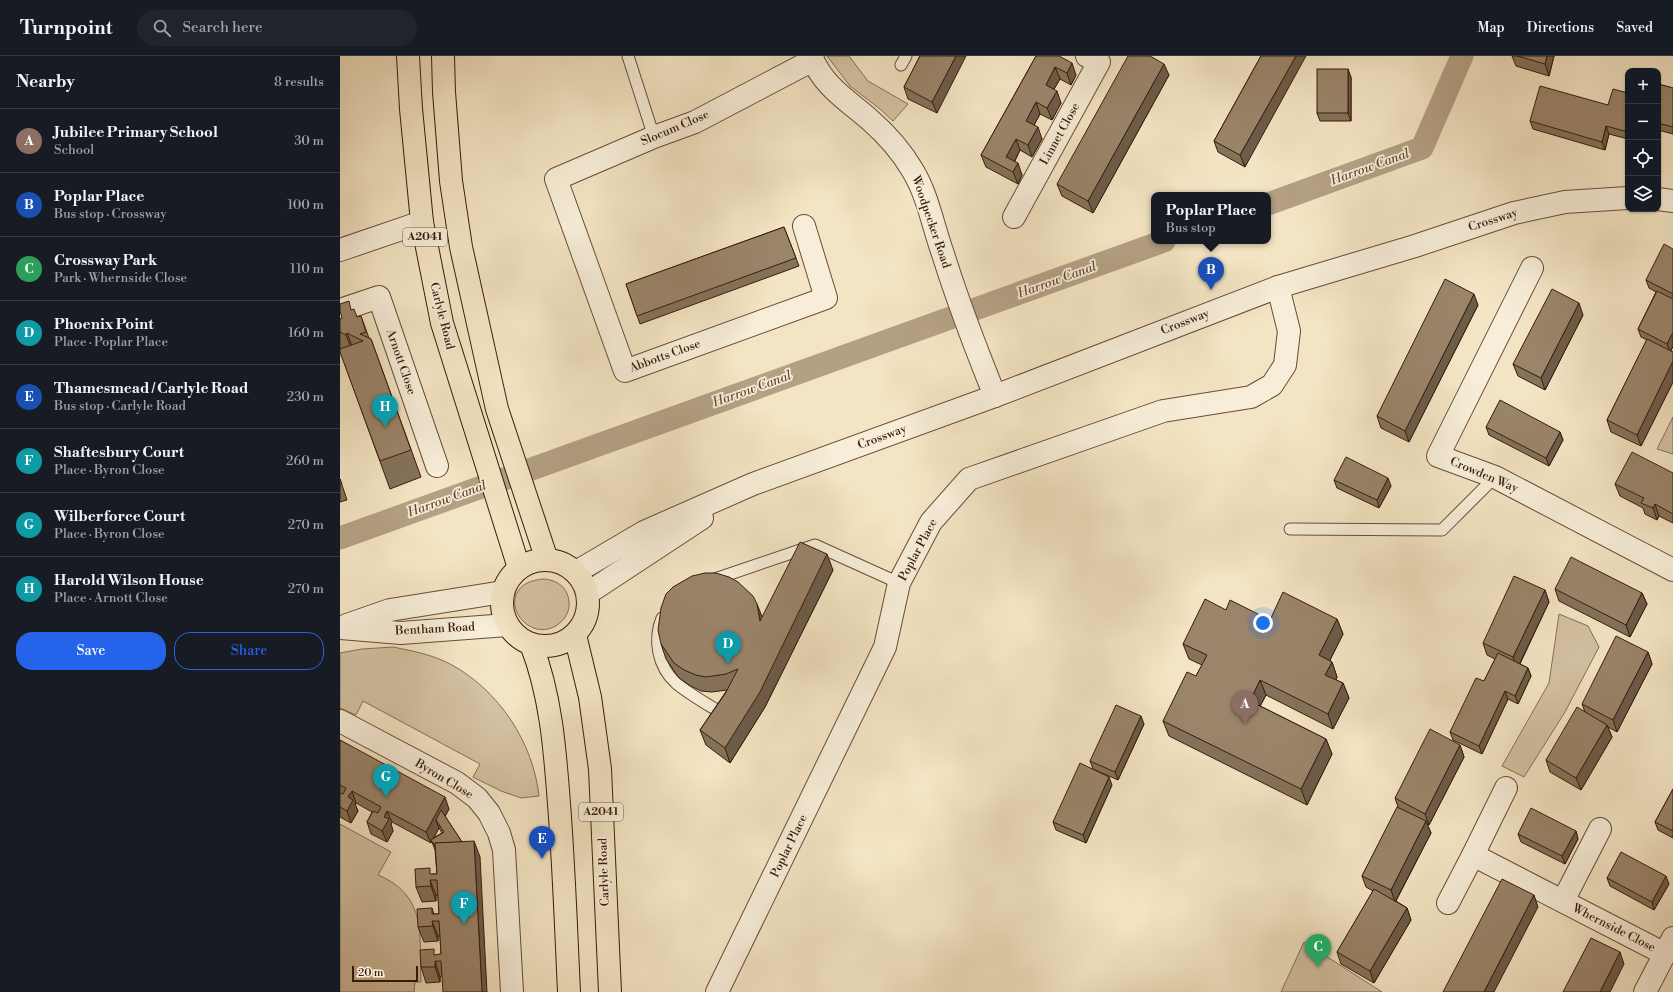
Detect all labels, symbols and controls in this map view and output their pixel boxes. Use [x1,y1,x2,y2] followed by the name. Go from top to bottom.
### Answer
[137,10,417,46] search box
[20,16,113,40] text: Turnpoint
[151,17,173,39] icon: search
[183,18,263,37] text: Search here
[1477,19,1505,37] text: Map
[1527,19,1594,37] text: Directions
[1616,19,1653,37] text: Saved
[1625,68,1661,212] map controls
[1625,68,1661,104] button: +
[16,71,75,93] text: Nearby
[274,74,324,90] text: 8 results
[1037,100,1083,168] street label: Linnet Close
[1625,104,1661,140] button: −
[638,107,712,149] street label: Slocum Close
[54,123,218,142] text: Jubilee Primary School
[24,133,34,149] text: A
[294,133,324,149] text: 30 m
[1625,140,1661,176] button: locate
[54,142,94,158] text: School
[1328,145,1412,189] water label: Harrow Canal
[908,173,954,271] street label: Woodpecker Road
[1625,176,1661,212] button: layers
[54,187,144,206] text: Poplar Place
[1151,192,1271,244] popup
[24,197,34,213] text: B
[288,197,324,213] text: 100 m
[1166,201,1256,220] text: Poplar Place
[1466,205,1520,235] street label: Crossway
[54,206,167,222] text: Bus stop · Crossway
[1166,220,1216,236] text: Bus stop
[403,228,447,246] road number: A2041
[54,251,157,270] text: Crossway Park
[1198,257,1224,290] pin: B
[1015,258,1099,302] water label: Harrow Canal
[24,261,34,277] text: C
[290,261,324,277] text: 110 m
[54,270,187,286] text: Park · Whernside Close
[426,281,458,351] street label: Carlyle Road
[1159,306,1212,338] street label: Crossway
[54,315,153,334] text: Phoenix Point
[24,325,34,341] text: D
[288,325,324,341] text: 160 m
[382,326,419,397] street label: Arnott Close
[54,334,168,350] text: Place · Poplar Place
[627,336,703,376] street label: Abbotts Close
[710,367,794,411] water label: Harrow Canal
[54,379,248,398] text: Thamesmead / Carlyle Road
[24,389,34,405] text: E
[287,389,324,405] text: 230 m
[372,394,398,427] pin: H
[54,398,186,414] text: Bus stop · Carlyle Road
[856,421,909,453] street label: Crossway
[54,443,184,462] text: Shaftesbury Court
[24,453,34,469] text: F
[286,453,324,469] text: 260 m
[1448,454,1520,496] street label: Crowden Way
[54,462,165,478] text: Place · Byron Close
[405,477,489,521] water label: Harrow Canal
[54,507,185,526] text: Wilberforce Court
[895,516,941,584] street label: Poplar Place
[24,517,34,533] text: G
[288,517,324,533] text: 270 m
[54,526,165,542] text: Place · Byron Close
[54,571,204,590] text: Harold Wilson House
[24,581,34,597] text: H
[288,581,324,597] text: 270 m
[54,590,168,606] text: Place · Arnott Close
[1253,613,1273,633] your location
[394,619,476,639] street label: Bentham Road
[715,631,741,664] pin: D
[16,632,166,670] button: Save
[174,632,324,670] button: Share
[1232,691,1258,724] pin: A
[411,755,476,802] street label: Byron Close
[373,764,399,797] pin: G
[579,803,623,821] road number: A2041
[767,812,811,880] street label: Poplar Place
[529,826,555,859] pin: E
[595,837,613,907] street label: Carlyle Road
[451,891,477,924] pin: F
[1569,900,1658,955] street label: Whernside Close
[1305,934,1331,967] pin: C
[352,964,418,983] scale bar
[358,966,383,980] text: 20 m

